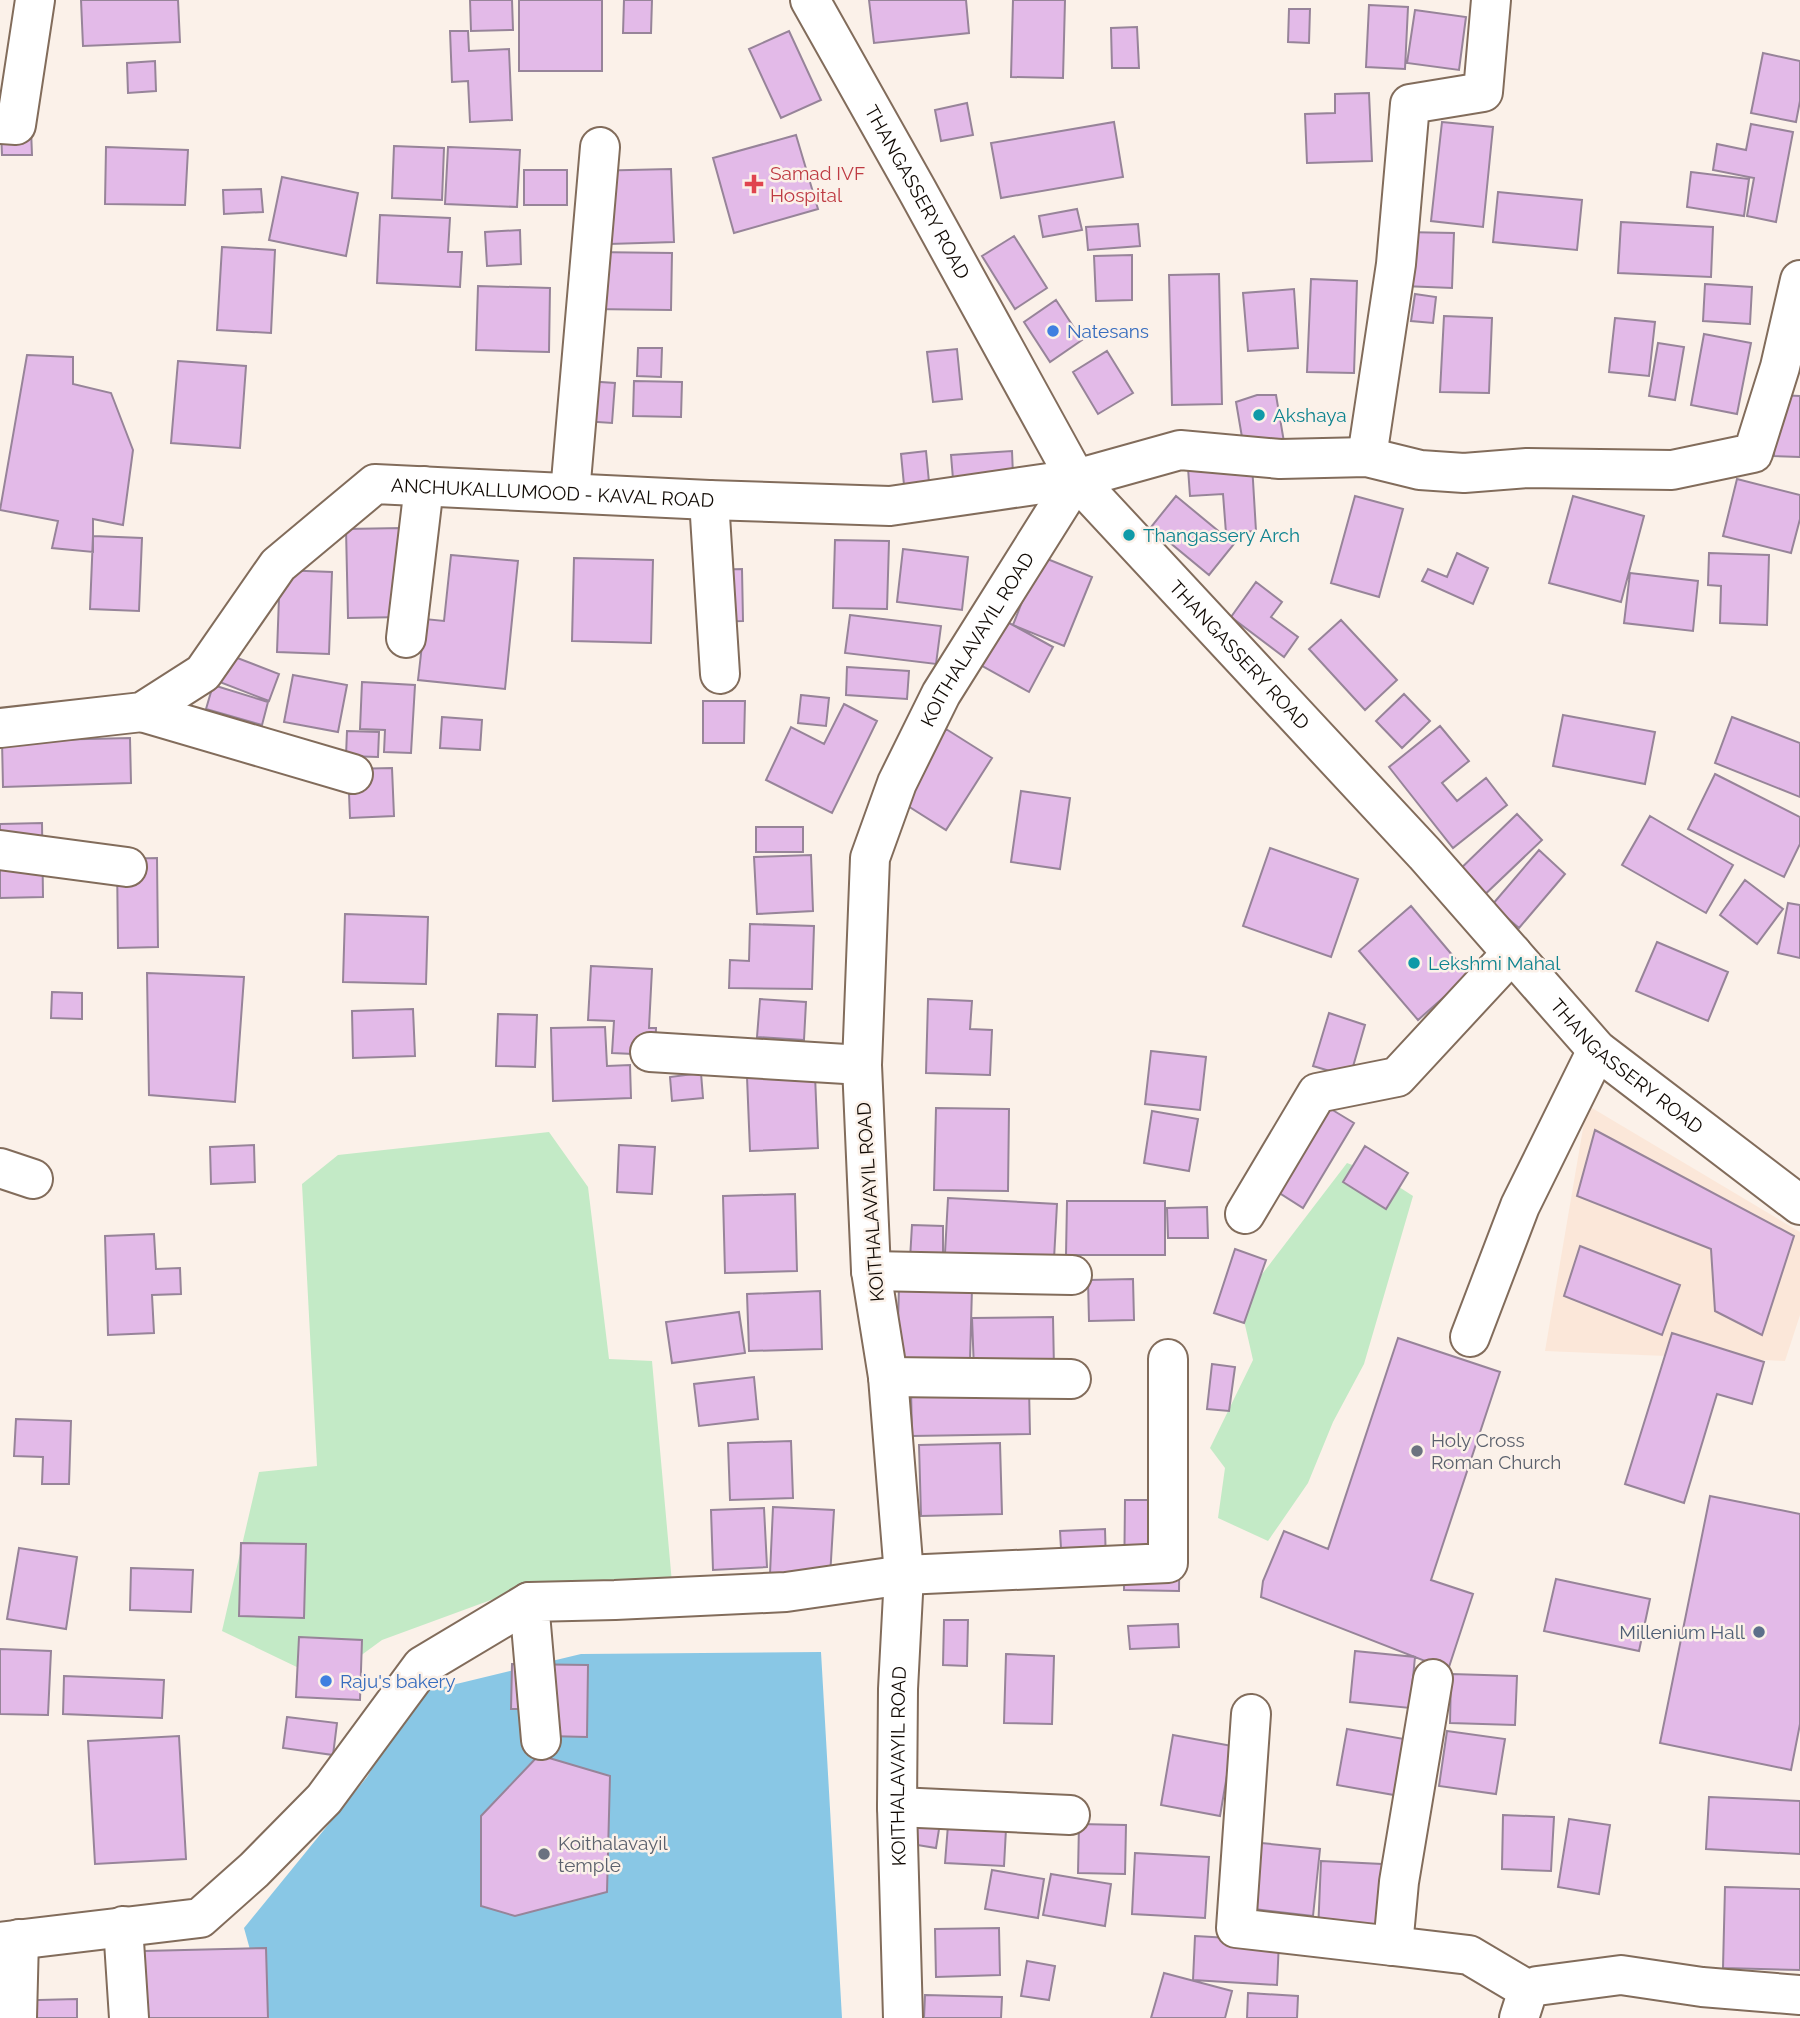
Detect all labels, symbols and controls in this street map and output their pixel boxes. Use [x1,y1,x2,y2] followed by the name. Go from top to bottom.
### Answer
[860,101,975,283] street label: THANGASSERY ROAD
[770,162,865,206] place label: Samad IVF Hospital
[744,174,764,194] marker: Samad IVF Hospital
[1067,320,1149,342] place label: Natesans
[1045,323,1061,339] marker: Natesans
[1273,404,1347,426] place label: Akshaya
[1251,407,1267,423] marker: Akshaya
[391,474,715,511] street label: ANCHUKALLUMOOD - KAVAL ROAD
[1143,524,1300,546] place label: Thangassery Arch
[1121,527,1137,543] marker: Thangassery Arch
[916,548,1038,730] street label: KOITHALAVAYIL ROAD
[1165,576,1314,734] street label: THANGASSERY ROAD
[1428,952,1561,974] place label: Lekshmi Mahal
[1406,955,1422,971] marker: Lekshmi Mahal
[1546,994,1708,1138] street label: THANGASSERY ROAD
[852,1102,888,1302] street label: KOITHALAVAYIL ROAD
[1431,1429,1561,1473] place label: Holy Cross Roman Church
[1409,1443,1425,1459] marker: Holy Cross Roman Church
[1619,1621,1746,1643] place label: Millenium Hall
[1751,1624,1767,1640] marker: Millenium Hall
[886,1666,910,1866] street label: KOITHALAVAYIL ROAD
[340,1670,456,1692] place label: Raju's bakery
[318,1673,334,1689] marker: Raju's bakery
[558,1832,668,1876] place label: Koithalavayil temple
[536,1846,552,1862] marker: Koithalavayil temple

